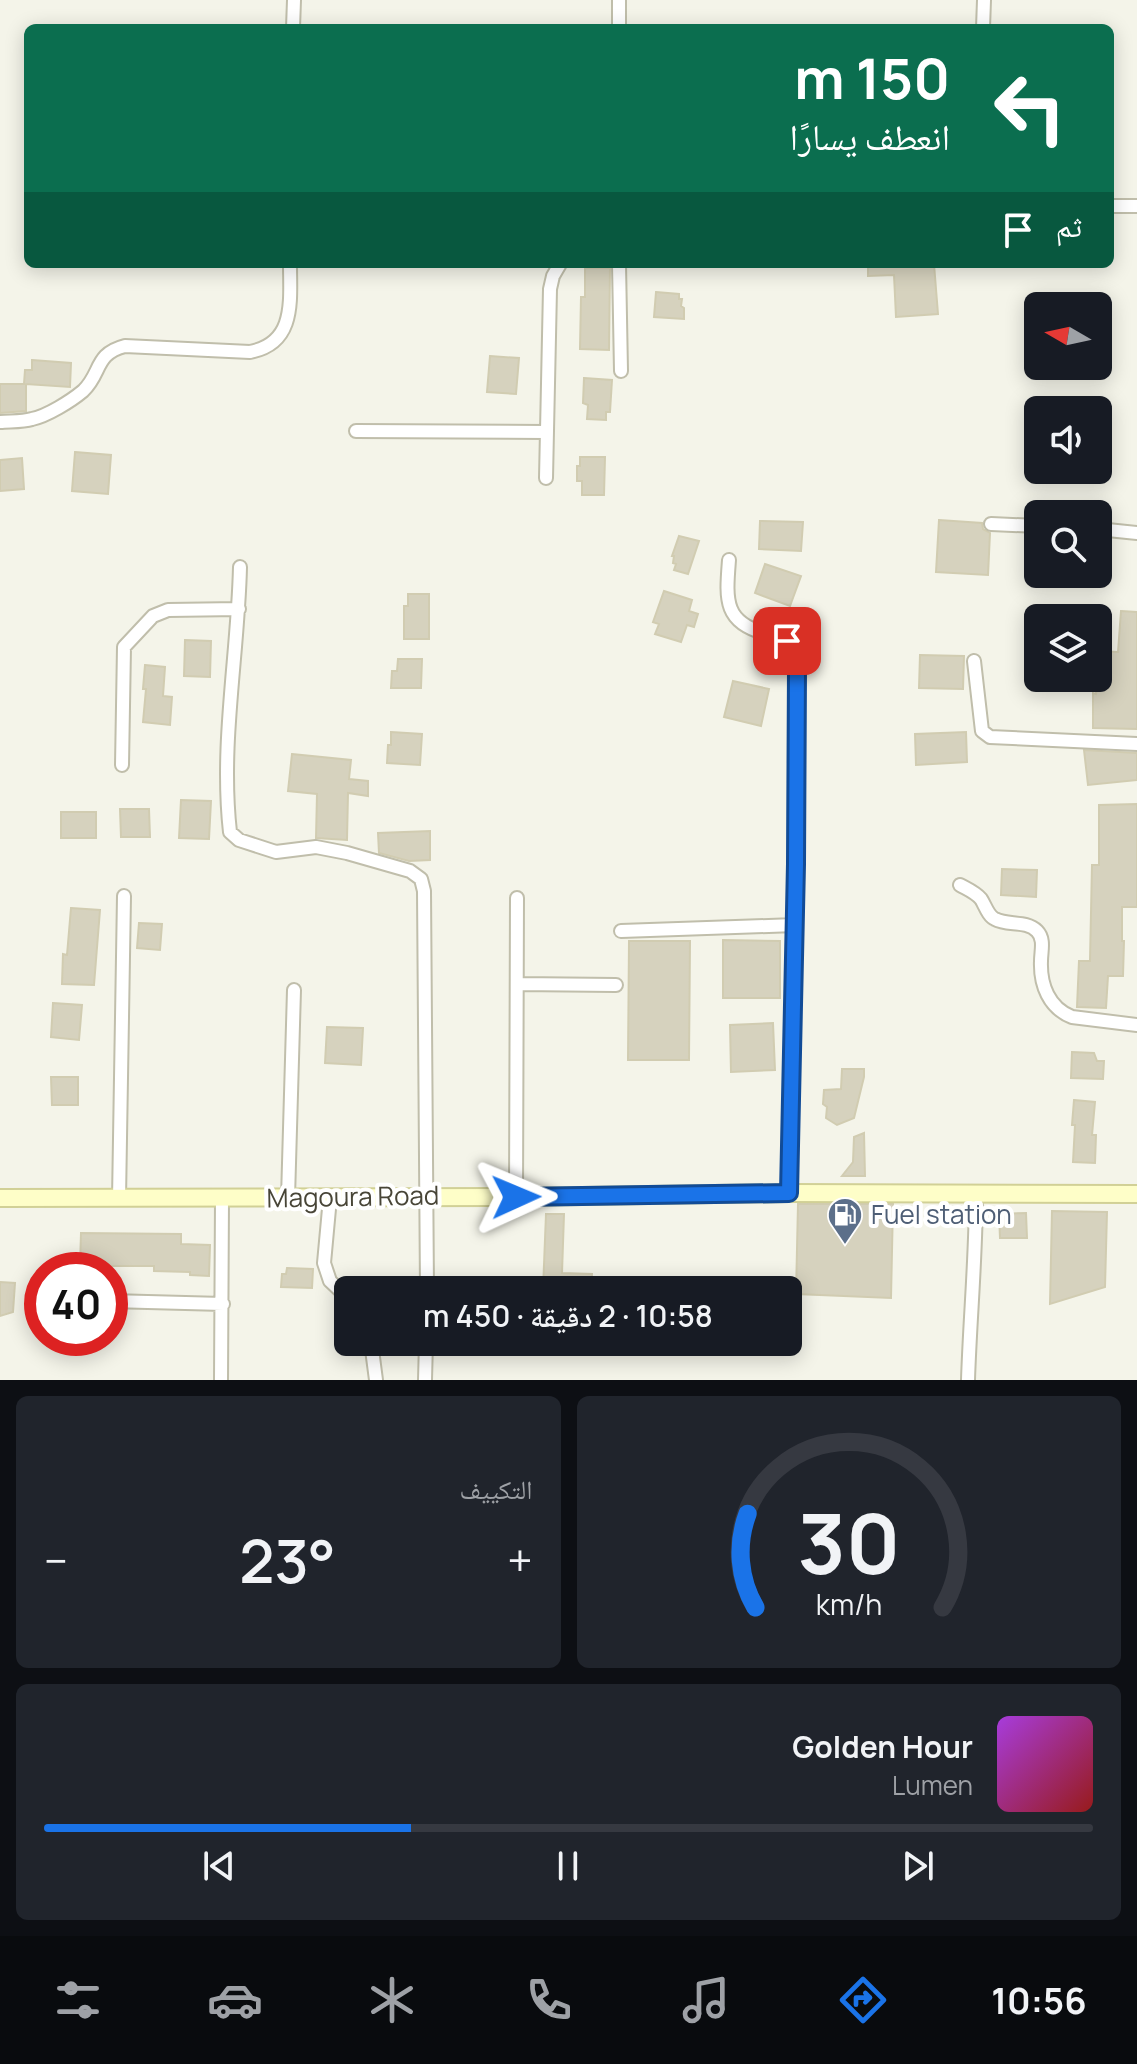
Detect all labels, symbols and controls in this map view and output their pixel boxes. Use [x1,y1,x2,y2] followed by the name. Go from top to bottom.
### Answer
[794,39,950,116] text: 150 m
[978,56,1082,160] icon: left
[790,112,950,161] text: انعطف يسارًا
[1056,205,1082,246] text: ثم
[996,208,1040,252] icon: arrive
[1024,292,1112,380] north arrow
[1024,292,1112,692] map controls
[1024,396,1112,484] button: sound
[1024,500,1112,588] button: search
[1024,604,1112,692] button: layers
[753,607,821,675] pin
[765,619,809,663] icon: arrive
[474,1155,558,1239] position arrow
[266,1176,440,1216] street label: Magoura Road
[826,1196,864,1246] fuel station icon: Fuel station
[871,1196,1012,1232] place label: Fuel station
[24,1252,128,1356] speed limit sign: 40
[423,1295,713,1336] text: 10:58 · 2 دقيقة · 450 m
[460,1471,533,1507] text: التكييف
[797,1485,900,1599] text: 30
[239,1519,336,1601] text: 23°
[44,1530,68,1590] text: −
[507,1530,533,1590] text: +
[816,1585,882,1624] text: km/h
[792,1726,973,1767] text: Golden Hour
[892,1767,973,1803] text: Lumen
[197,1844,241,1888] icon: previous
[546,1844,590,1888] icon: pause
[896,1844,940,1888] icon: next
[50,1972,106,2028] icon: filters
[207,1972,263,2028] icon: car
[364,1972,420,2028] icon: climate
[521,1972,577,2028] icon: phone
[678,1972,734,2028] icon: music
[835,1972,891,2028] icon: directions
[991,1976,1087,2025] text: 10:56

